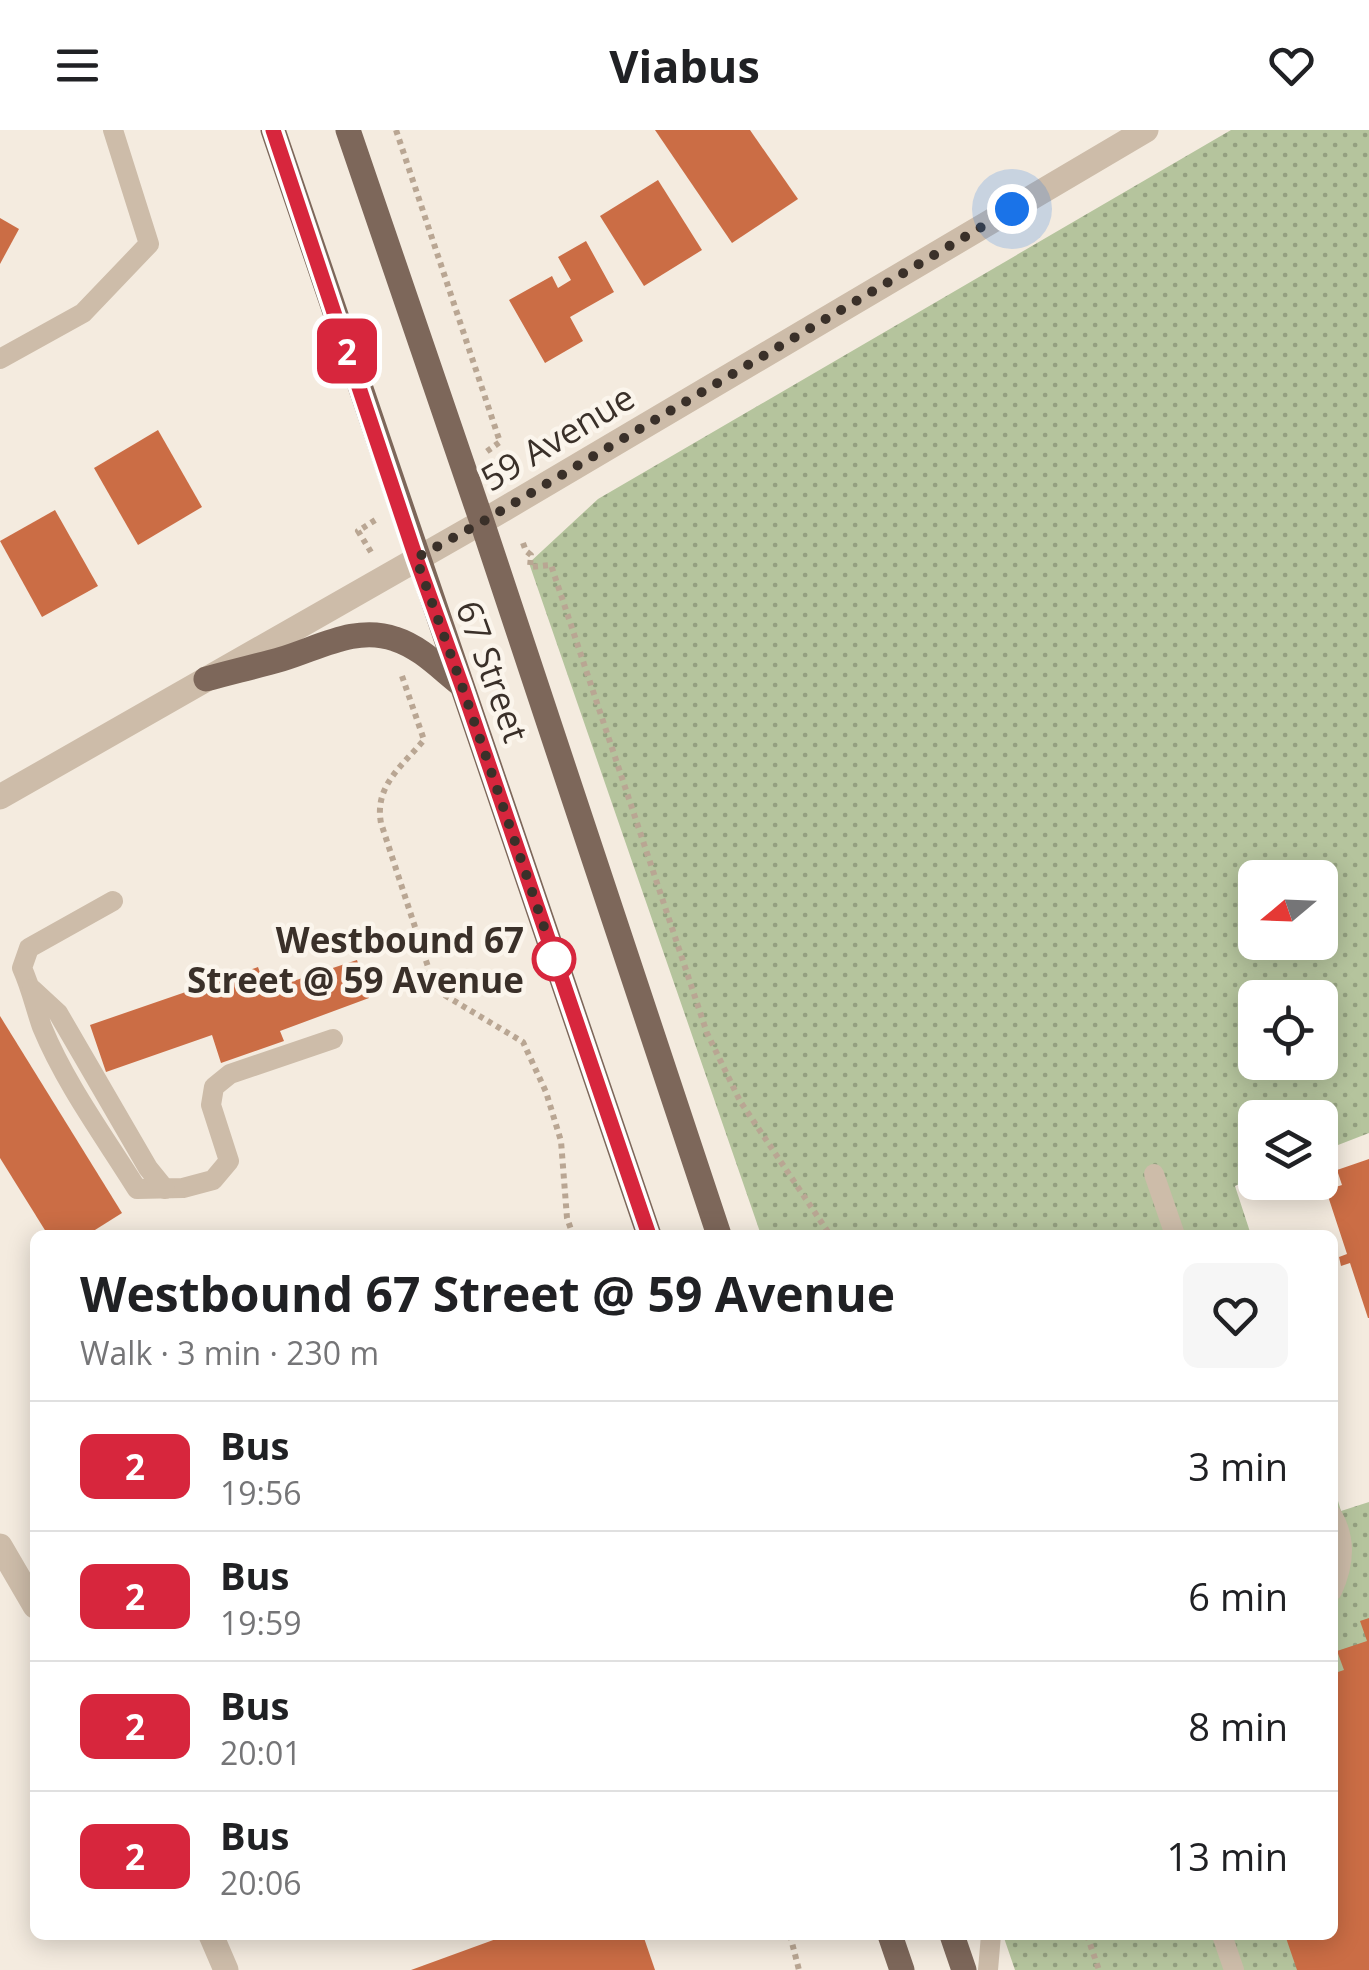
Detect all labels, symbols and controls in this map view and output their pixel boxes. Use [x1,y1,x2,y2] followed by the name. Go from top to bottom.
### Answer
[609,35,760,96] text: Viabus
[50,38,105,93] icon: menu
[1264,38,1319,93] icon: heart
[987,184,1037,234] your location
[314,318,380,384] line badge: 2
[337,328,357,375] text: 2
[472,373,642,501] street label: 59 Avenue
[446,594,540,748] street label: 67 Street
[1238,860,1338,960] north arrow
[1238,860,1338,1200] map controls
[187,916,524,1003] place label: Westbound 67 Street @ 59 Avenue
[533,938,575,980] marker: Westbound 67 Street @ 59 Avenue
[1238,980,1338,1080] button: locate
[1238,1100,1338,1200] button: layers
[80,1261,895,1326] text: Westbound 67 Street @ 59 Avenue
[1183,1263,1288,1368] button: heart
[80,1331,379,1374] text: Walk · 3 min · 230 m
[220,1419,289,1471] text: Bus
[1188,1440,1288,1492] text: 3 min
[125,1443,145,1490] text: 2
[220,1471,302,1514] text: 19:56
[220,1549,289,1601] text: Bus
[1188,1570,1288,1622] text: 6 min
[125,1573,145,1620] text: 2
[220,1601,302,1644] text: 19:59
[220,1679,289,1731] text: Bus
[1188,1700,1288,1752] text: 8 min
[125,1703,145,1750] text: 2
[220,1731,302,1774] text: 20:01
[220,1809,289,1861] text: Bus
[1167,1830,1288,1882] text: 13 min
[125,1833,145,1880] text: 2
[220,1861,302,1904] text: 20:06

